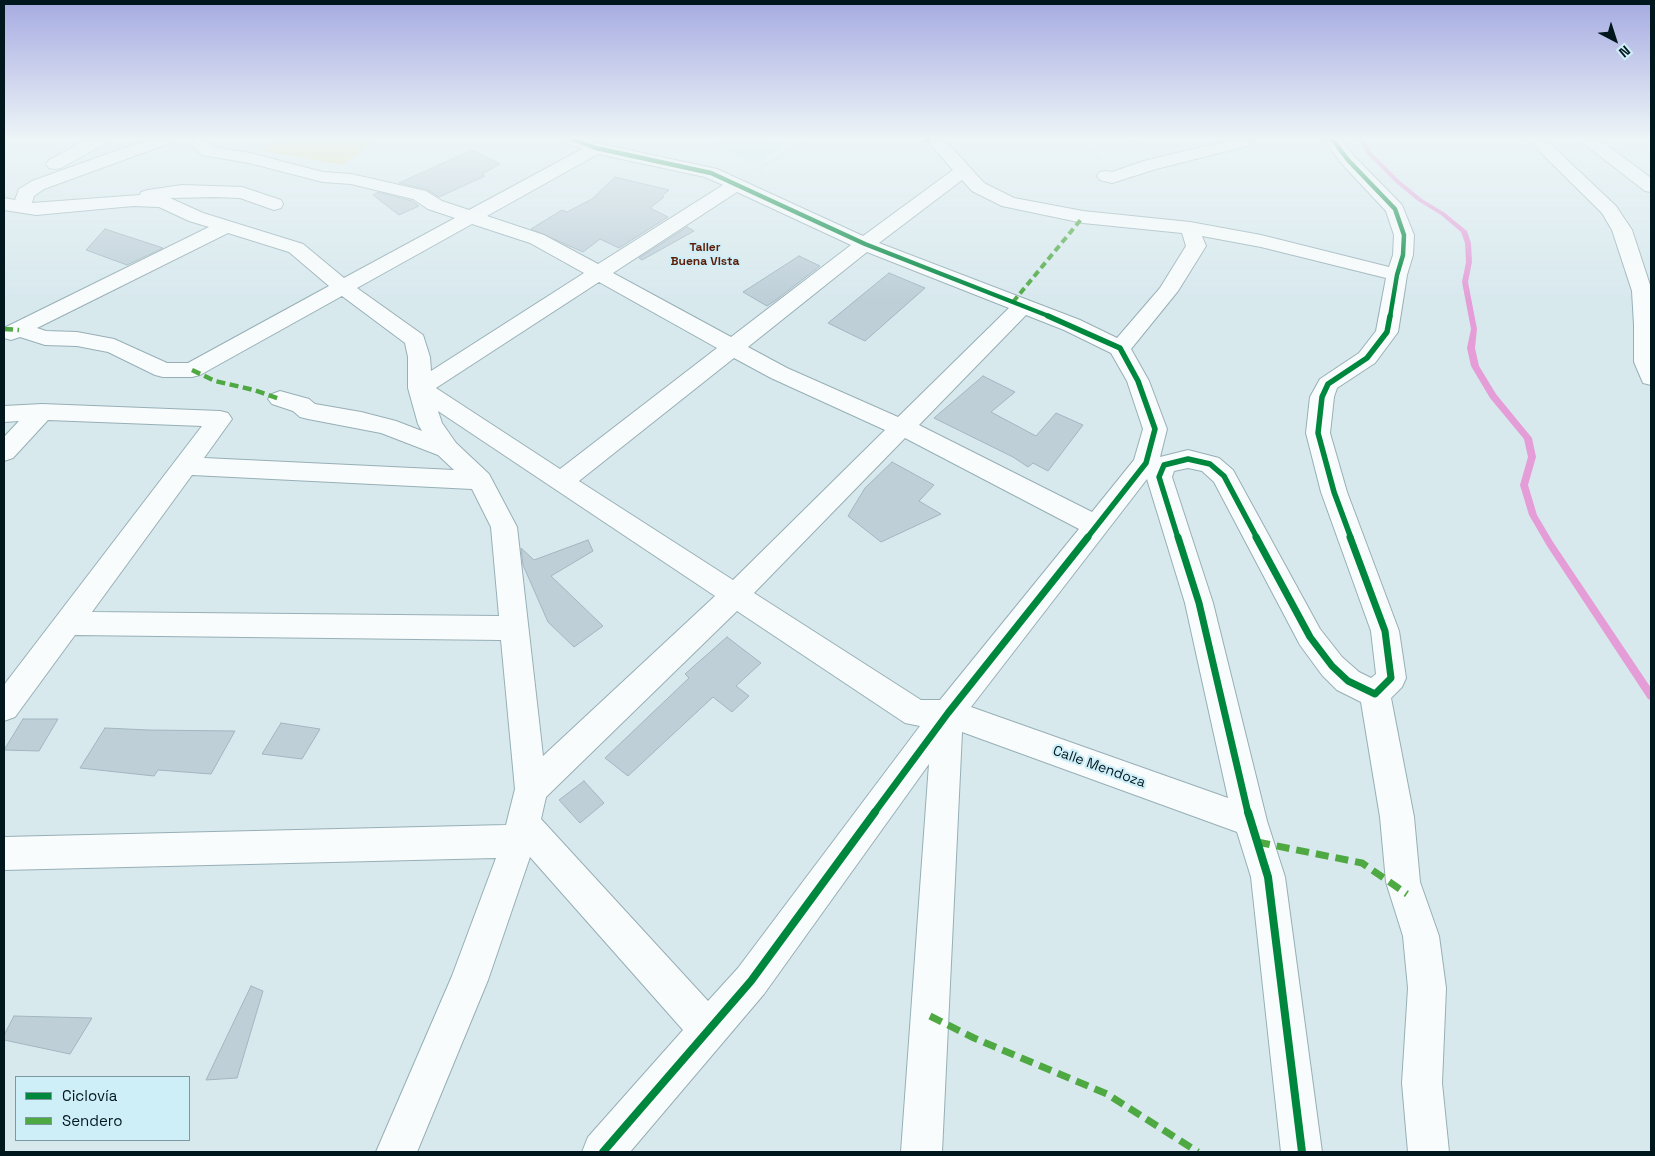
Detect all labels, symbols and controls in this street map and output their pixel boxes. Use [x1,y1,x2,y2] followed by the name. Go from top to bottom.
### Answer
[1590,15,1640,65] north arrow
[1615,42,1634,61] text: N
[671,241,739,269] district label: Taller Buena Vista
[1050,742,1148,792] street label: Calle Mendoza
[15,1076,190,1141] legend
[62,1086,117,1105] text: Ciclovía
[62,1111,122,1130] text: Sendero

